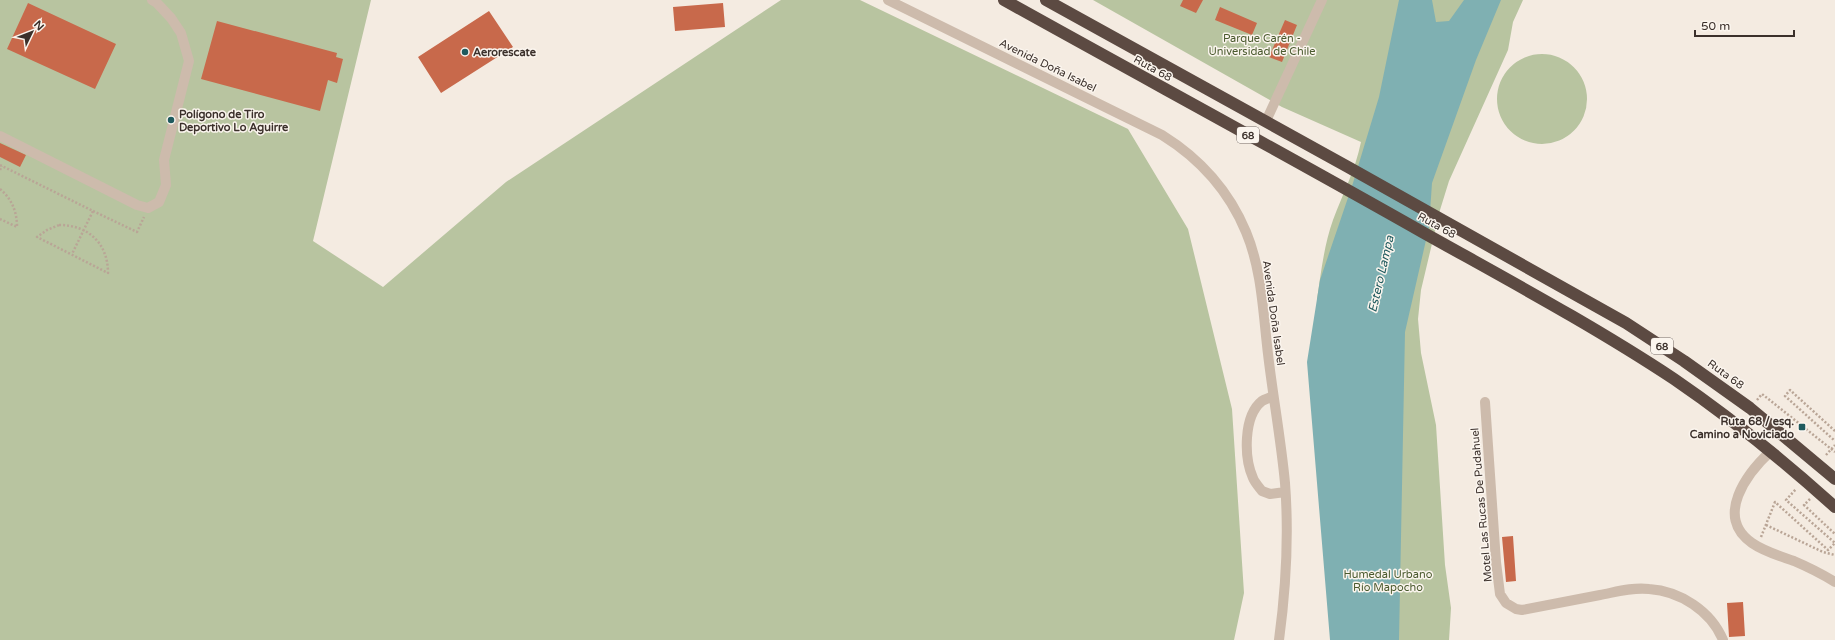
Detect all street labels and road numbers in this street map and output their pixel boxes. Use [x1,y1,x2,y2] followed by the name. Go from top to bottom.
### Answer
[997,36,1098,95] street label: Avenida Doña Isabel
[1131,53,1174,84] street label: Ruta 68
[1237,127,1259,143] road number: 68
[1415,210,1458,241] street label: Ruta 68
[1260,260,1287,366] street label: Avenida Doña Isabel
[1651,338,1673,354] road number: 68
[1705,357,1746,392] street label: Ruta 68
[1468,427,1495,583] street label: Motel Las Rucas De Pudahuel

